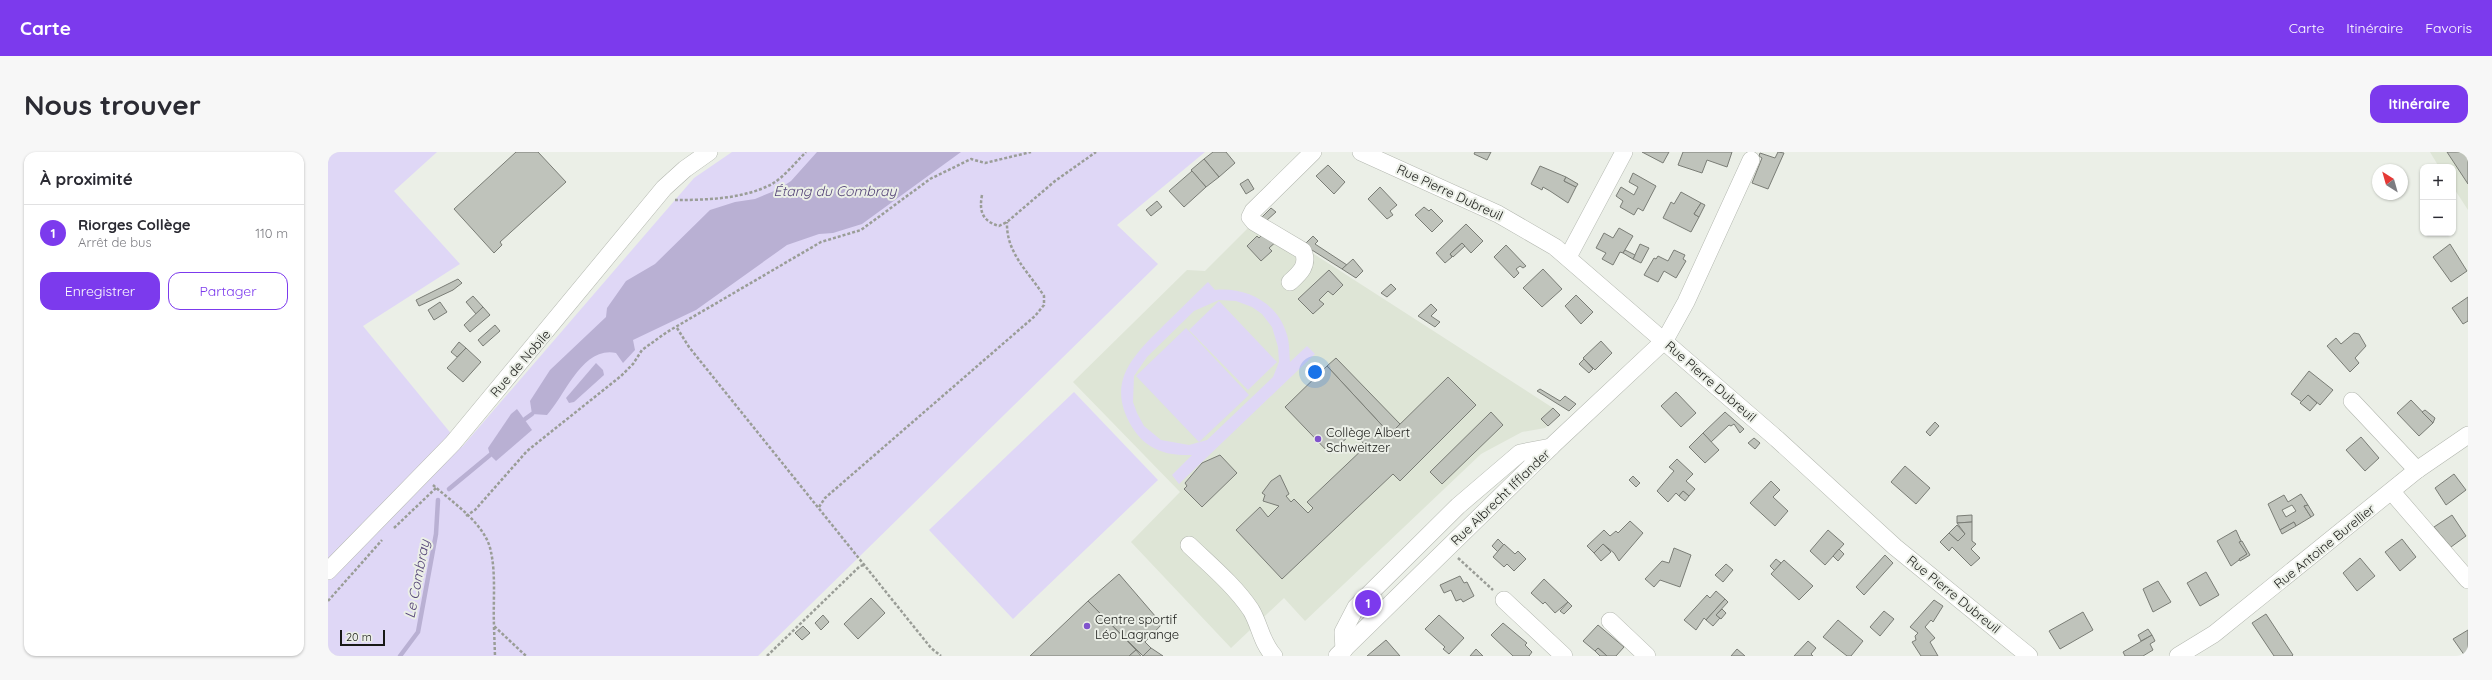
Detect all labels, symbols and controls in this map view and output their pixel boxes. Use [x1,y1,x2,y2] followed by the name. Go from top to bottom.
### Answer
[20,16,71,40] text: Carte
[2289,19,2324,37] text: Carte
[2346,19,2403,37] text: Itinéraire
[2425,19,2472,37] text: Favoris
[2370,85,2468,123] button: Itinéraire
[24,87,201,122] text: Nous trouver
[1394,160,1506,224] street label: Rue Pierre Dubreuil
[2372,164,2408,200] north arrow
[2420,164,2456,236] map controls
[2420,164,2456,200] button: +
[40,168,133,189] text: À proximité
[774,182,897,200] water label: Étang du Combray
[2420,200,2456,236] button: −
[78,215,191,234] text: Riorges Collège
[50,225,56,241] text: 1
[255,225,288,241] text: 110 m
[78,234,152,250] text: Arrêt de bus
[40,272,160,310] button: Enregistrer
[168,272,288,310] button: Partager
[486,326,554,400] street label: Rue de Nobile
[1662,337,1760,425] street label: Rue Pierre Dubreuil
[1305,362,1325,382] your location
[1326,424,1410,455] place label: Collège Albert Schweitzer
[1313,434,1323,444] marker: Collège Albert Schweitzer
[1447,446,1553,548] street label: Rue Albrecht Ifflander
[2270,500,2378,592] street label: Rue Antoine Burellier
[401,537,434,620] water label: Le Combray
[1904,552,2004,636] street label: Rue Pierre Dubreuil
[1355,588,1381,618] pin: 1
[1095,611,1179,642] place label: Centre sportif Léo Lagrange
[1082,621,1092,631] marker: Centre sportif Léo Lagrange
[340,628,385,647] scale bar
[346,630,372,644] text: 20 m

